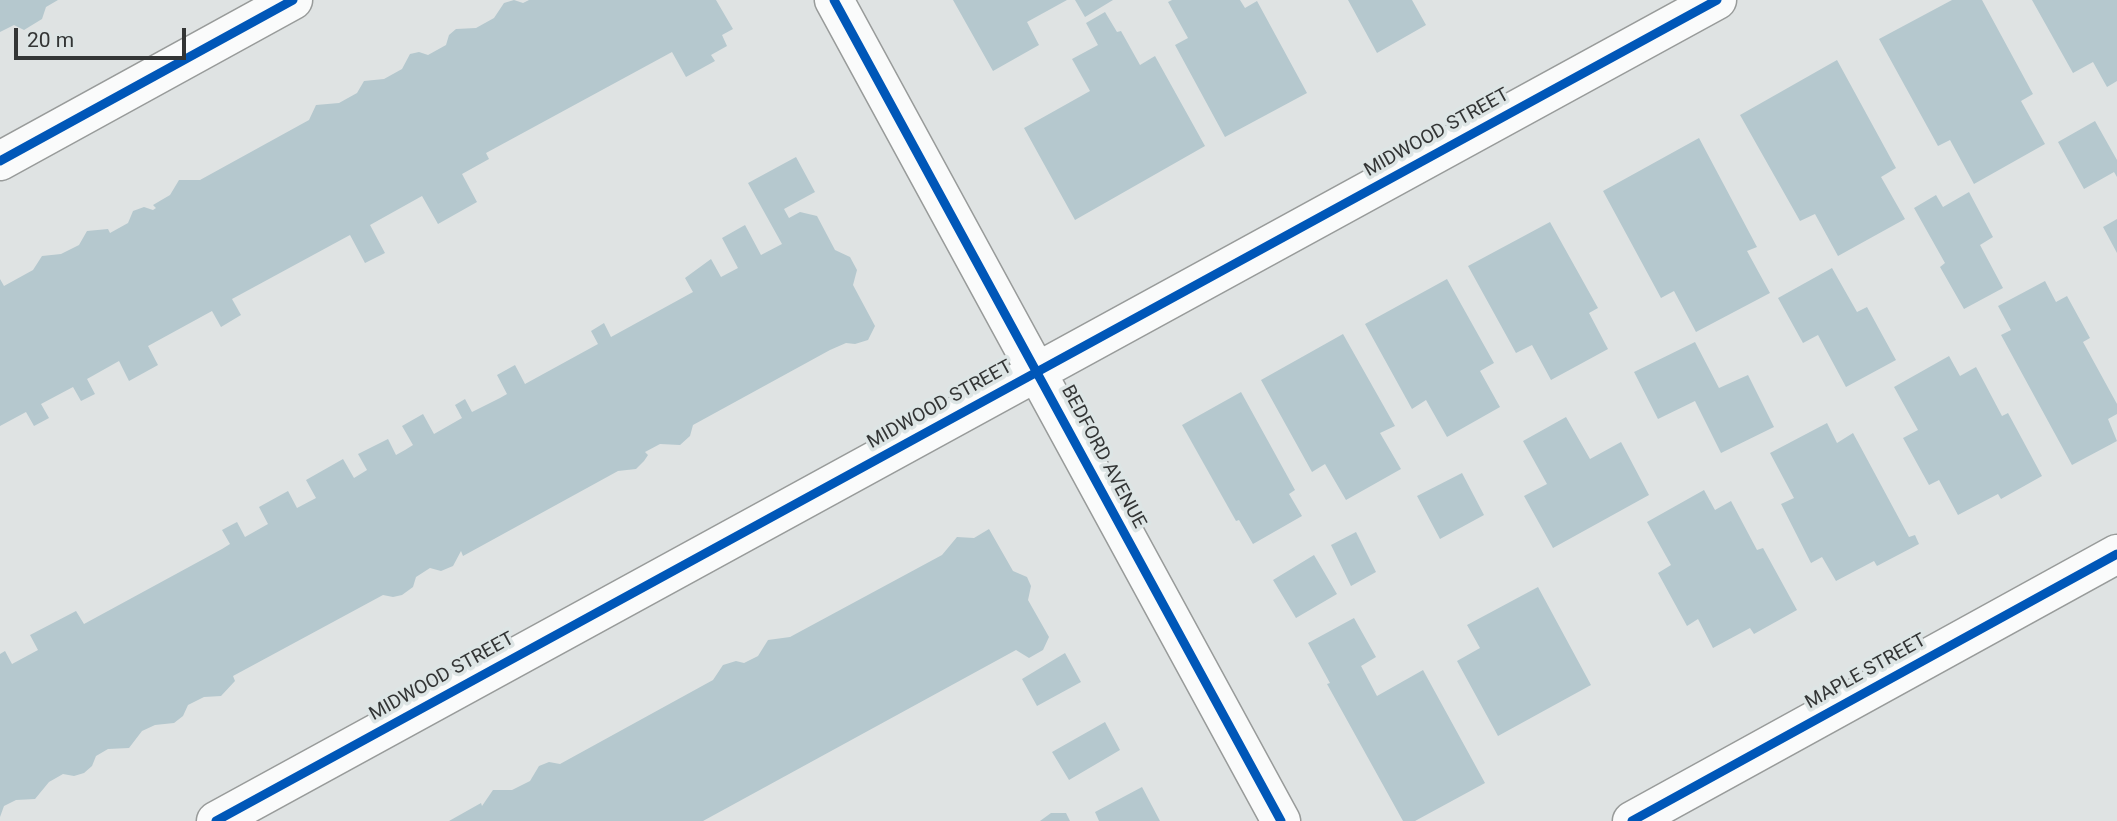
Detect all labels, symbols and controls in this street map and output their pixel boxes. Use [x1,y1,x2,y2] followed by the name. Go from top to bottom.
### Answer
[18,14,189,58] scale bar
[27,28,74,52] text: 20 m
[1361,84,1513,182] street label: MIDWOOD STREET
[864,356,1016,454] street label: MIDWOOD STREET
[1056,382,1150,532] street label: BEDFORD AVENUE
[366,628,518,726] street label: MIDWOOD STREET
[1802,629,1930,715] street label: MAPLE STREET

